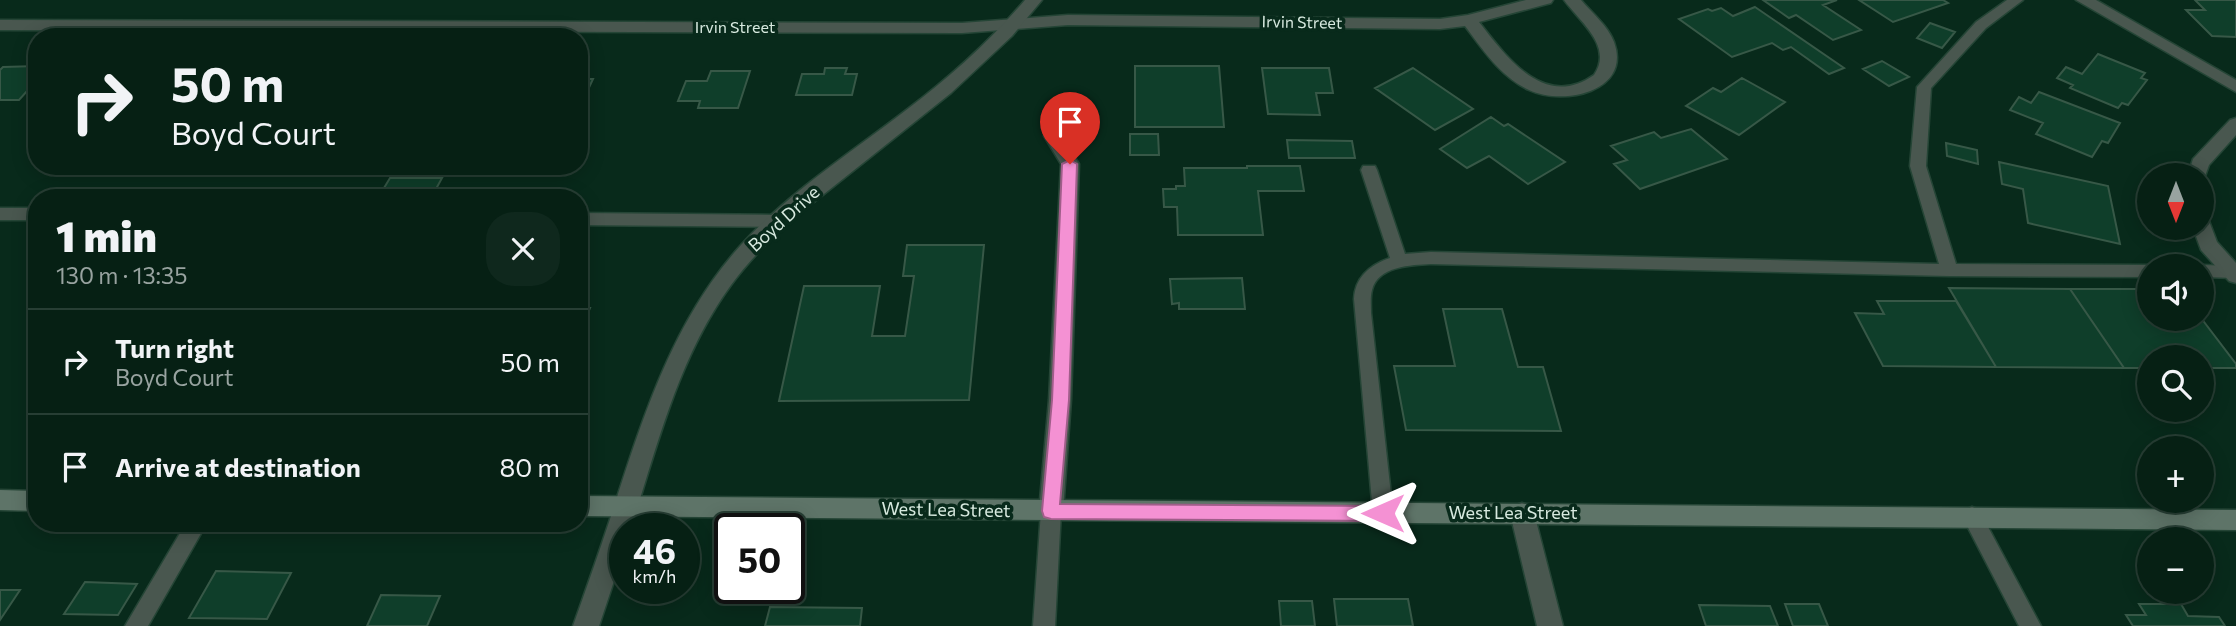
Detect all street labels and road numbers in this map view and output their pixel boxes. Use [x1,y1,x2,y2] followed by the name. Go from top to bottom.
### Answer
[1262,11,1343,32] street label: Irvin Street
[695,17,776,36] street label: Irvin Street
[743,180,824,256] street label: Boyd Drive
[881,497,1011,521] street label: West Lea Street
[1448,501,1578,523] street label: West Lea Street

